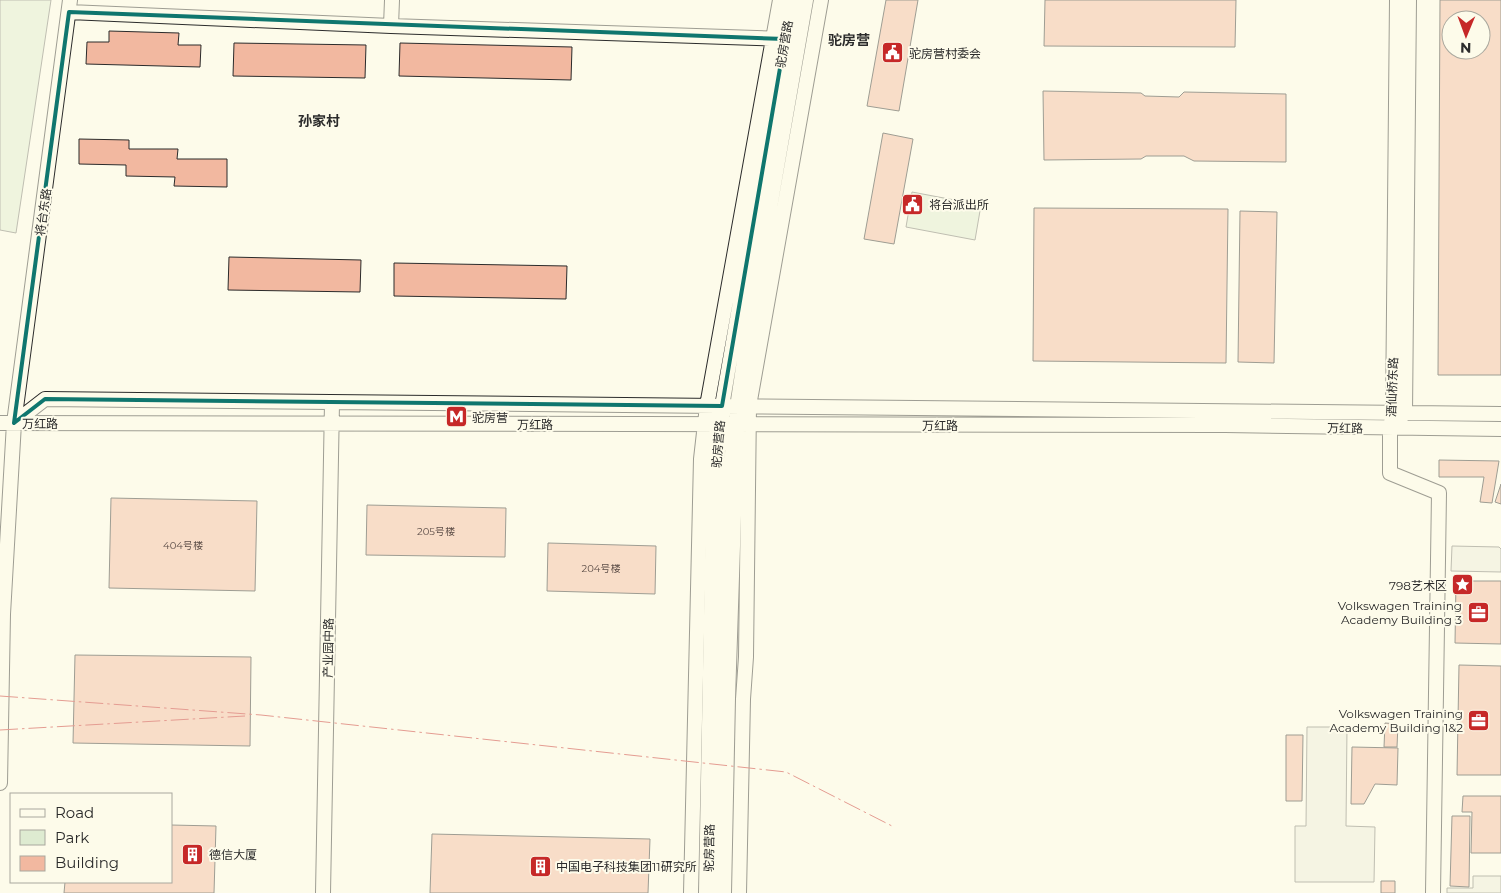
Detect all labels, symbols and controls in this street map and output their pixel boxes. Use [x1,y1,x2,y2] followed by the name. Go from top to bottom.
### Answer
[1441,10,1491,60] north arrow
[772,19,796,69] street label: 驼房营路
[828,31,870,49] district label: 驼房营
[1460,39,1472,57] text: N
[881,41,905,65] public building icon: 驼房营村委会
[909,46,981,61] place label: 驼房营村委会
[298,112,340,130] district label: 孙家村
[32,187,54,237] street label: 将台东路
[901,192,925,216] public building icon: 将台派出所
[929,197,989,212] place label: 将台派出所
[1383,357,1401,417] street label: 酒仙桥东路
[444,405,468,429] metro station icon: 驼房营
[472,410,508,425] place label: 驼房营
[22,416,58,431] street label: 万红路
[517,417,553,432] street label: 万红路
[922,418,958,433] street label: 万红路
[708,419,728,469] street label: 驼房营路
[1327,420,1363,436] street label: 万红路
[417,525,455,538] house number: 205号楼
[163,539,203,552] house number: 404号楼
[582,562,620,575] house number: 204号楼
[1451,573,1475,597] place icon: 798艺术区
[1389,578,1447,593] place label: 798艺术区
[1338,598,1462,627] place label: Volkswagen Training Academy Building 3
[1466,600,1490,624] office icon: Volkswagen Training Academy Building 3
[320,618,336,678] street label: 产业园中路
[1330,706,1463,735] place label: Volkswagen Training Academy Building 1&2
[1467,708,1491,732] office icon: Volkswagen Training Academy Building 1&2
[10,793,172,883] legend
[55,803,94,822] text: Road
[701,824,717,872] street label: 驼房营路
[55,828,89,847] text: Park
[181,842,205,866] building icon: 德信大厦
[209,847,257,862] place label: 德信大厦
[55,853,119,872] text: Building
[528,854,552,878] building icon: 中国电子科技集团11研究所
[556,859,697,874] place label: 中国电子科技集团11研究所

